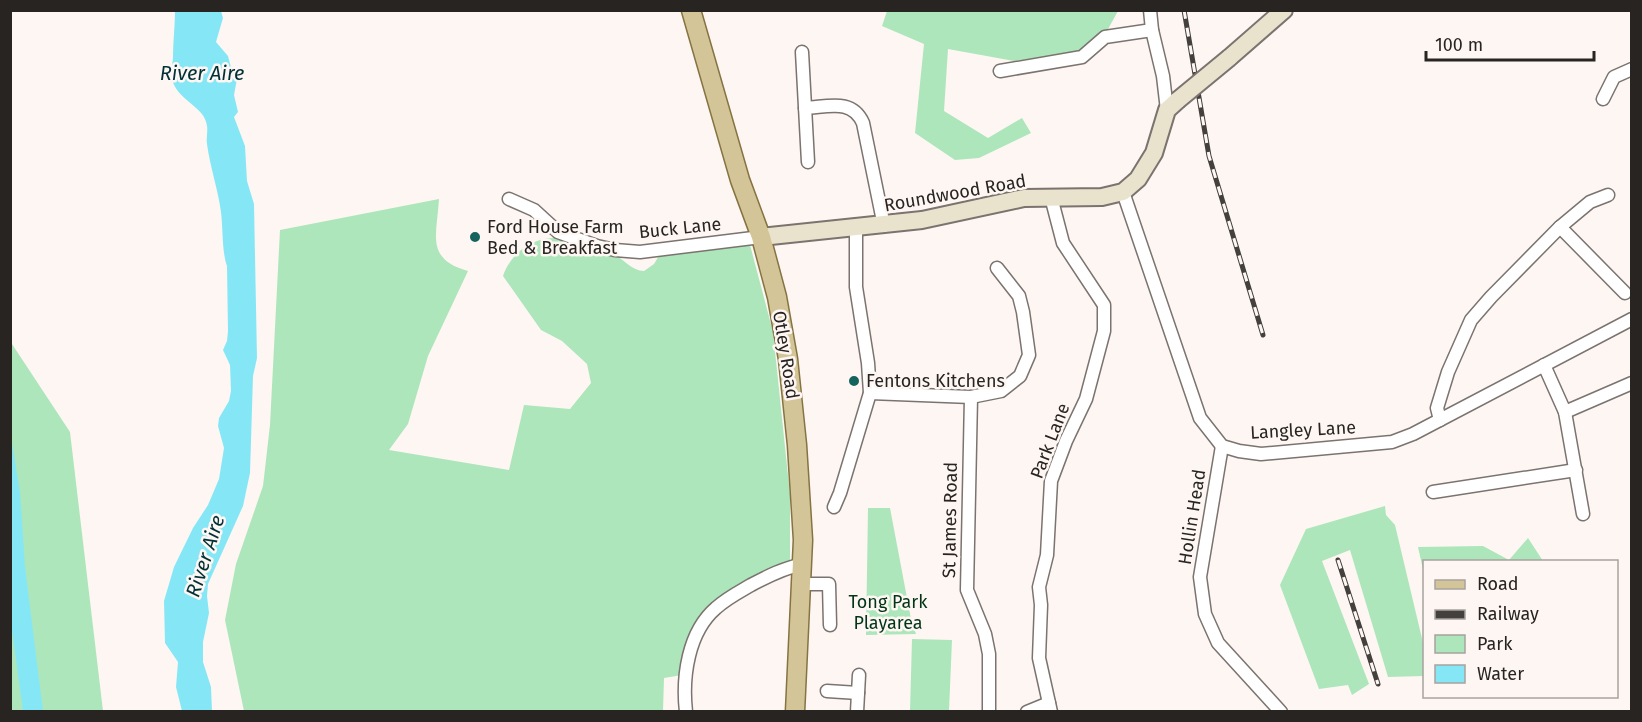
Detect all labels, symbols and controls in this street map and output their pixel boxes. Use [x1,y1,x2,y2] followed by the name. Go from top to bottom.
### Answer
[1426,24,1594,62] scale bar
[1435,34,1483,56] text: 100 m
[160,61,244,85] water label: River Aire
[882,170,1028,216] street label: Roundwood Road
[638,213,722,243] street label: Buck Lane
[487,216,624,259] place label: Ford House Farm Bed & Breakfast
[468,230,482,244] marker: Ford House Farm Bed & Breakfast
[768,309,804,401] street label: Otley Road
[866,370,1005,392] place label: Fentons Kitchens
[847,374,861,388] marker: Fentons Kitchens
[1026,400,1074,482] street label: Park Lane
[1250,416,1356,444] street label: Langley Lane
[938,462,962,578] street label: St James Road
[1174,468,1210,566] street label: Hollin Head
[181,512,229,600] water label: River Aire
[1423,560,1618,698] legend
[1477,573,1519,595] text: Road
[849,591,928,634] park label: Tong Park Playarea
[1477,603,1539,625] text: Railway
[1477,633,1513,655] text: Park
[1477,663,1524,685] text: Water

